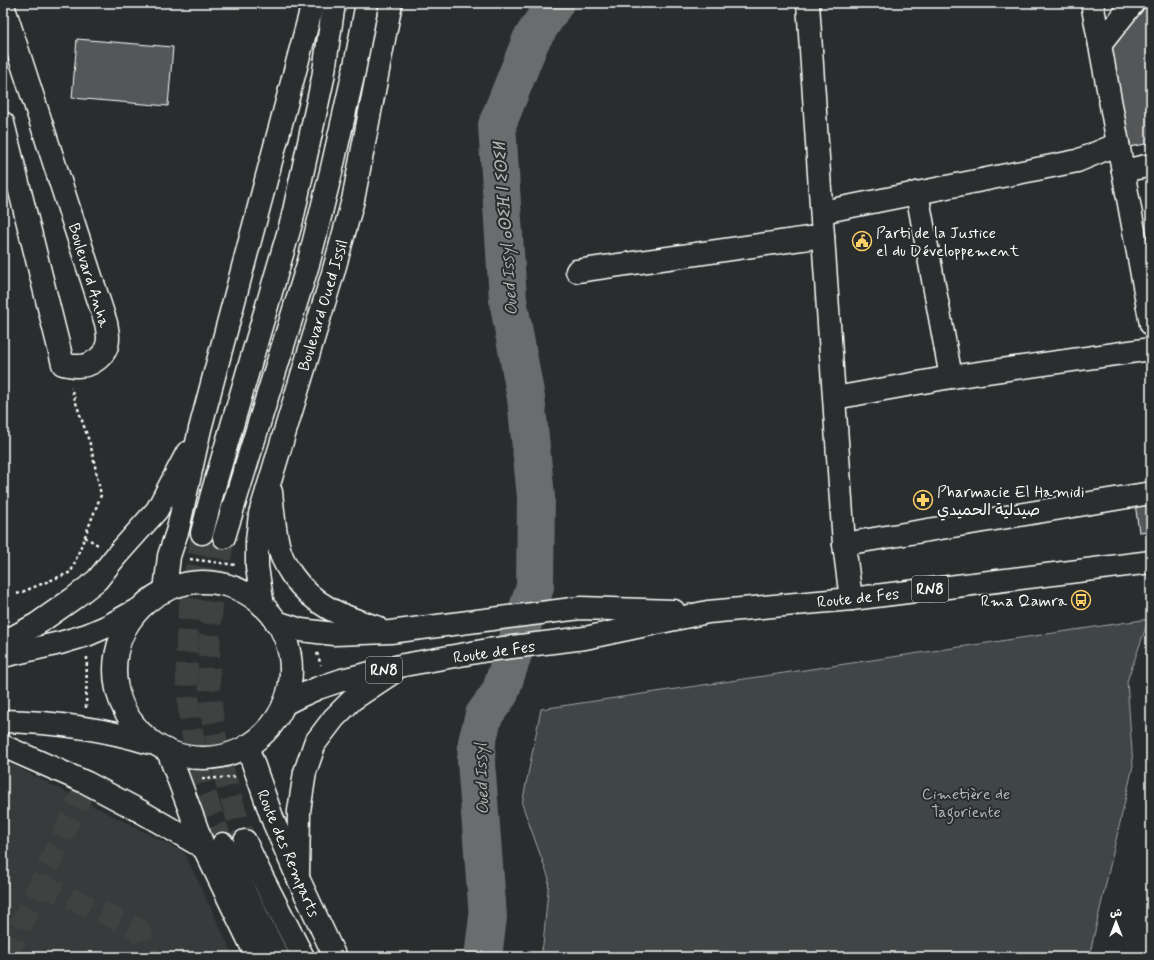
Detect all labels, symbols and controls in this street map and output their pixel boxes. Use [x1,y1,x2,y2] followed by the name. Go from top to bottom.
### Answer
[489,139,523,316] water label: Oued Issyl ⴰⵙⵉⴼ ⵏ ⵉⵙⵉⵍ
[63,221,115,331] street label: Boulevard Anha
[876,223,1020,262] place label: Parti de la Justice el du Développement
[851,230,873,252] public building icon: Parti de la Justice el du Développement
[293,237,353,374] street label: Boulevard Oued Issil
[937,482,1084,521] place label: Pharmacie El Hamidi صيدلية الحميدي
[912,489,934,511] pharmacy icon: Pharmacie El Hamidi صيدلية الحميدي
[912,576,948,602] road number: RN8
[816,584,900,613] street label: Route de Fes
[1070,589,1092,611] bus stop icon: Rma Qamra
[981,591,1067,612] place label: Rma Qamra
[452,636,537,669] street label: Route de Fes
[366,657,402,683] road number: RN8
[470,741,494,815] water label: Oued Issyl
[922,784,1010,824] park label: Cimetière de Tagoriente
[251,787,324,921] street label: Route des Remparts
[1096,902,1136,942] north arrow
[1110,906,1122,920] text: ش

